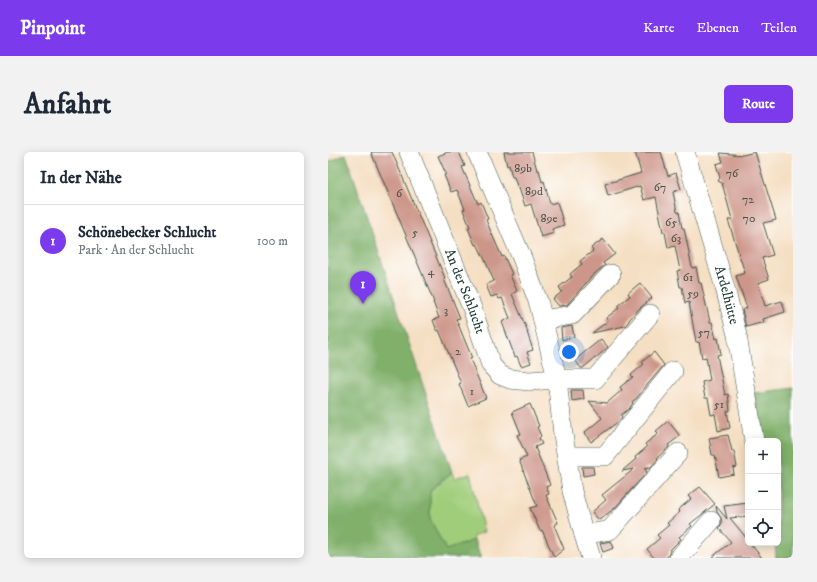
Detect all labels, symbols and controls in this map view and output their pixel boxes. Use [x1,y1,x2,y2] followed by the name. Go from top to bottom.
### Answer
[20,17,85,40] text: Pinpoint
[643,19,674,37] text: Karte
[696,19,739,37] text: Ebenen
[761,19,797,37] text: Teilen
[724,85,793,123] button: Route
[24,87,111,122] text: Anfahrt
[514,161,532,176] house number: 89b
[726,166,739,181] house number: 76
[40,167,122,189] text: In der Nähe
[654,180,666,195] house number: 67
[525,184,543,199] house number: 89d
[396,186,403,201] house number: 6
[742,192,754,207] house number: 72
[541,211,558,226] house number: 89e
[743,211,755,226] house number: 70
[665,215,677,230] house number: 65
[78,223,216,242] text: Schönebecker Schlucht
[412,225,418,240] house number: 5
[671,231,681,246] house number: 63
[51,233,55,249] text: 1
[257,233,288,249] text: 100 m
[78,242,194,258] text: Park · An der Schlucht
[440,246,489,337] street label: An der Schlucht
[428,264,436,279] house number: 4
[710,264,743,326] street label: Ardelhütte
[683,270,693,285] house number: 61
[350,271,376,304] pin: 1
[687,286,699,301] house number: 59
[444,303,448,318] house number: 3
[698,325,710,340] house number: 57
[559,342,579,362] your location
[455,344,461,359] house number: 2
[470,384,474,399] house number: 1
[714,397,724,412] house number: 51
[745,438,781,546] map controls
[745,438,781,474] button: +
[745,474,781,510] button: −
[745,510,781,546] button: locate

